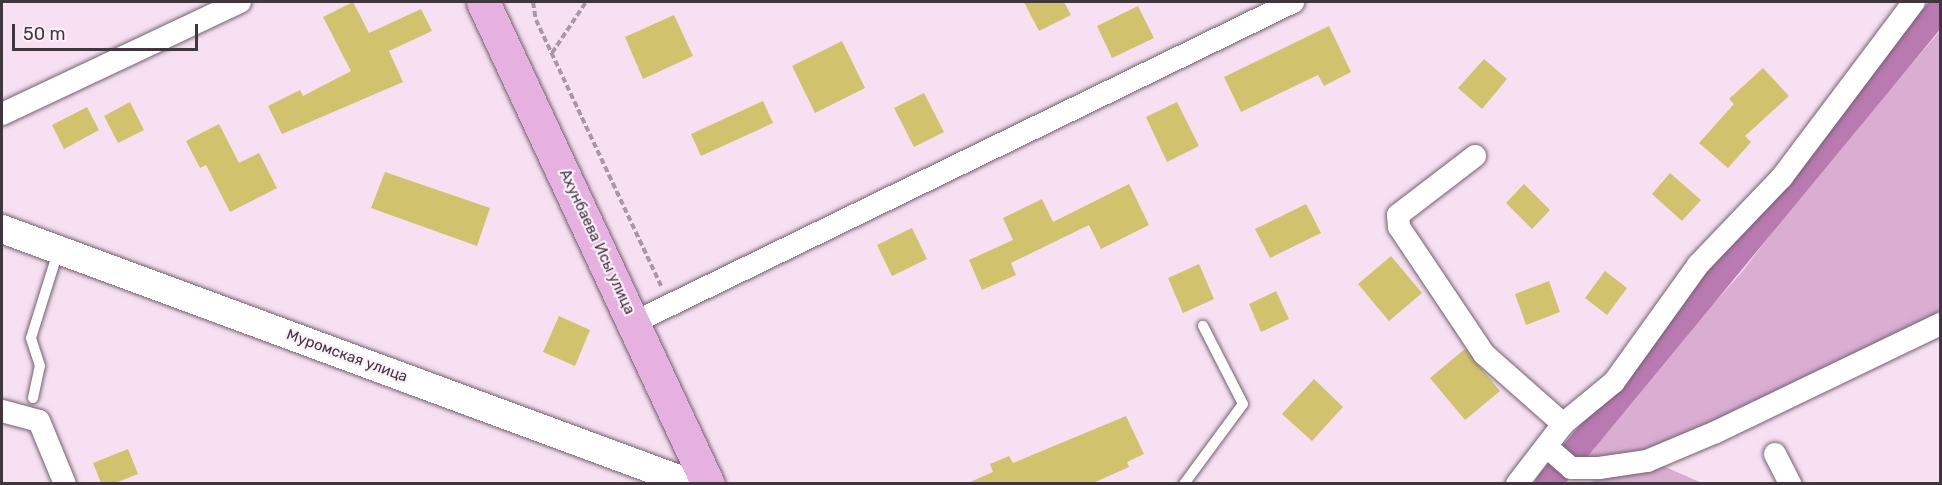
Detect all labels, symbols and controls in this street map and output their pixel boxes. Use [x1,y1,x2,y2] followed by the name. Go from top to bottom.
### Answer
[15,12,201,50] scale bar
[23,23,66,45] text: 50 m
[555,167,639,317] street label: Ахунбаева Исы улица
[284,326,410,386] street label: Муромская улица

